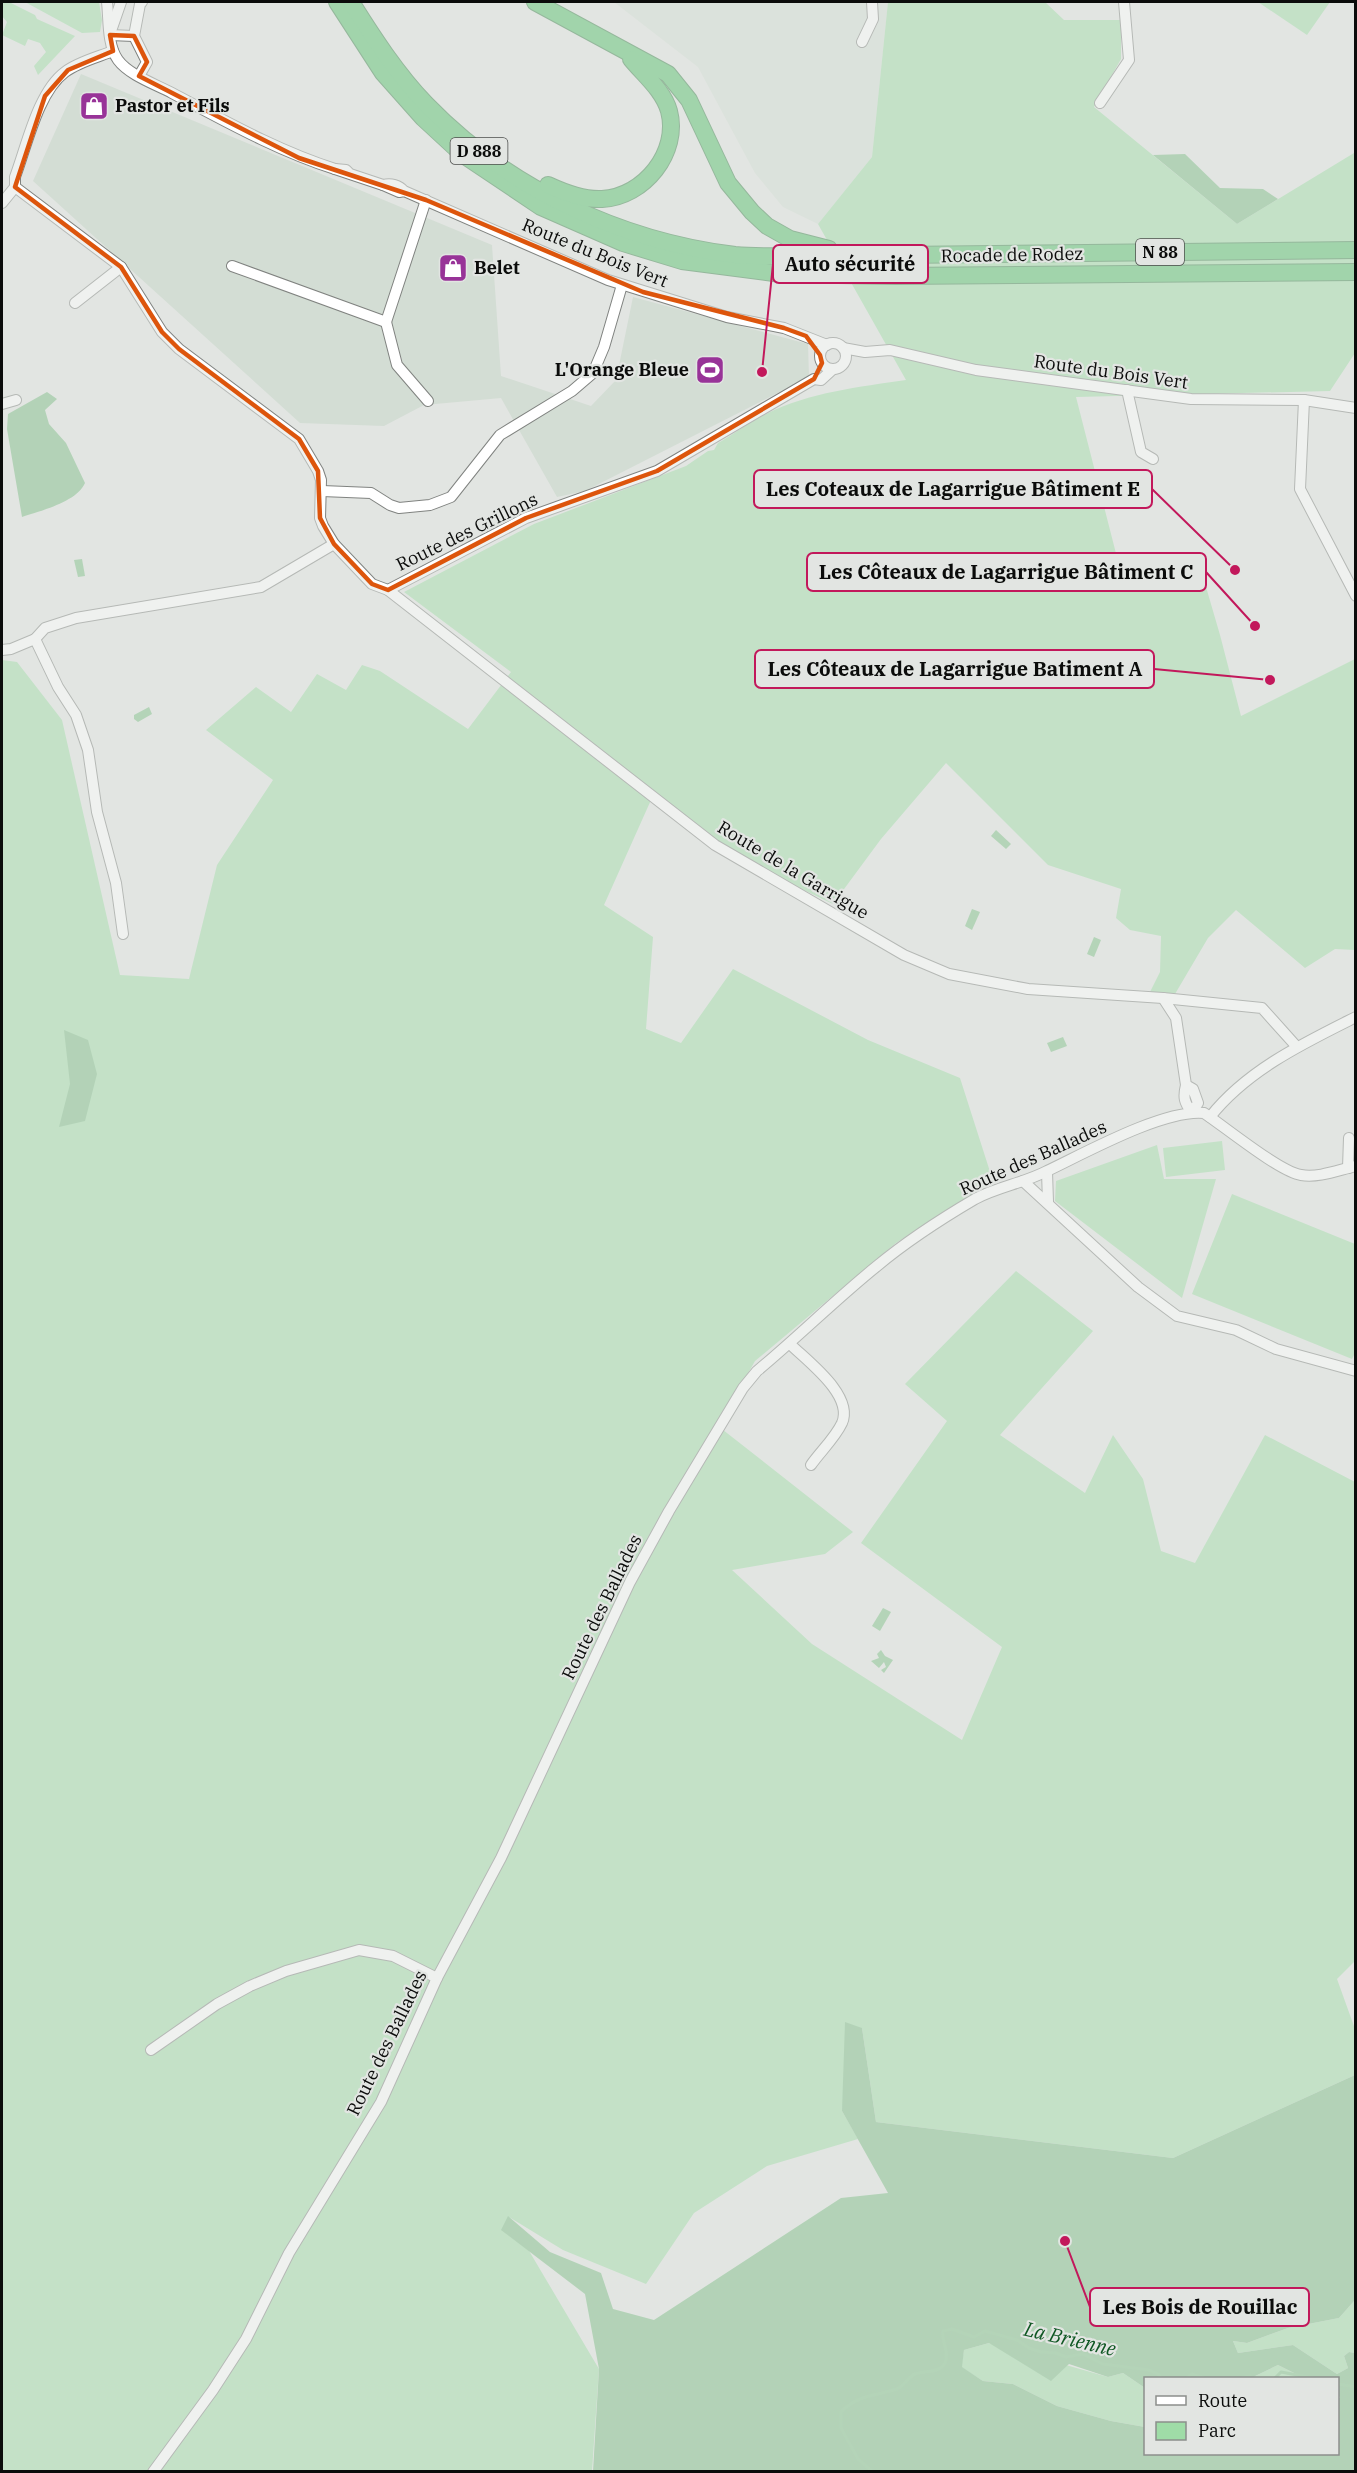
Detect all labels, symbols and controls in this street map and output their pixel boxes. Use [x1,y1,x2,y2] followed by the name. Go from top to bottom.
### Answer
[78,90,110,122] shop icon: Pastor et Fils
[115,94,230,117] place label: Pastor et Fils
[450,138,508,164] road number: D 888
[519,213,672,292] street label: Route du Bois Vert
[1136,239,1184,265] road number: N 88
[941,242,1083,267] street label: Rocade de Rodez
[773,245,928,283] callout: Auto sécurité
[785,250,915,277] text: Auto sécurité
[437,252,469,284] shop icon: Belet
[474,256,520,279] place label: Belet
[1032,349,1190,394] street label: Route du Bois Vert
[694,354,726,386] sports icon: L'Orange Bleue
[555,358,689,381] place label: L'Orange Bleue
[754,470,1152,508] callout: Les Coteaux de Lagarrigue Bâtiment E
[766,475,1140,502] text: Les Coteaux de Lagarrigue Bâtiment E
[392,487,541,576] street label: Route des Grillons
[807,553,1206,591] callout: Les Côteaux de Lagarrigue Bâtiment C
[819,558,1193,585] text: Les Côteaux de Lagarrigue Bâtiment C
[755,650,1154,688] callout: Les Côteaux de Lagarrigue Batiment A
[767,655,1143,682] text: Les Côteaux de Lagarrigue Batiment A
[713,815,873,924] street label: Route de la Garrigue
[956,1115,1110,1200] street label: Route des Ballades
[556,1530,647,1683] street label: Route des Ballades
[341,1966,432,2119] street label: Route des Ballades
[1090,2288,1309,2326] callout: Les Bois de Rouillac
[1103,2293,1298,2320] text: Les Bois de Rouillac
[1021,2315,1119,2362] water label: La Brienne
[1144,2377,1339,2455] legend
[1198,2389,1247,2412] text: Route
[1198,2419,1236,2442] text: Parc

